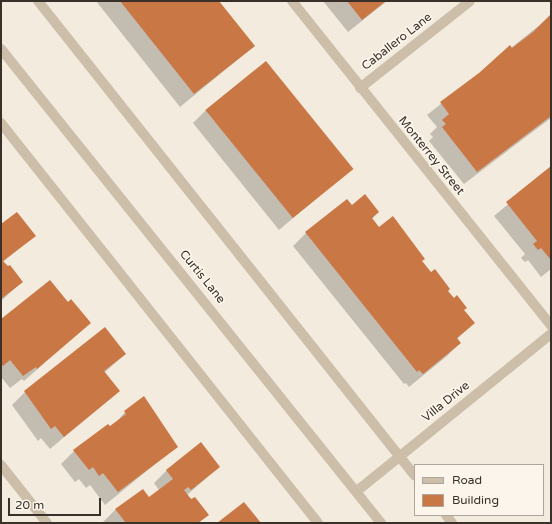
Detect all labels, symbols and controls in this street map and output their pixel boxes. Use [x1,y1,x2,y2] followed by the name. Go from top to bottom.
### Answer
[359,10,435,74] street label: Caballero Lane
[395,114,467,198] street label: Monterrey Street
[176,247,228,307] street label: Curtis Lane
[419,379,473,425] street label: Villa Drive
[414,464,544,516] legend
[452,473,482,487] text: Road
[10,490,103,516] scale bar
[452,493,499,507] text: Building
[15,498,44,512] text: 20 m

